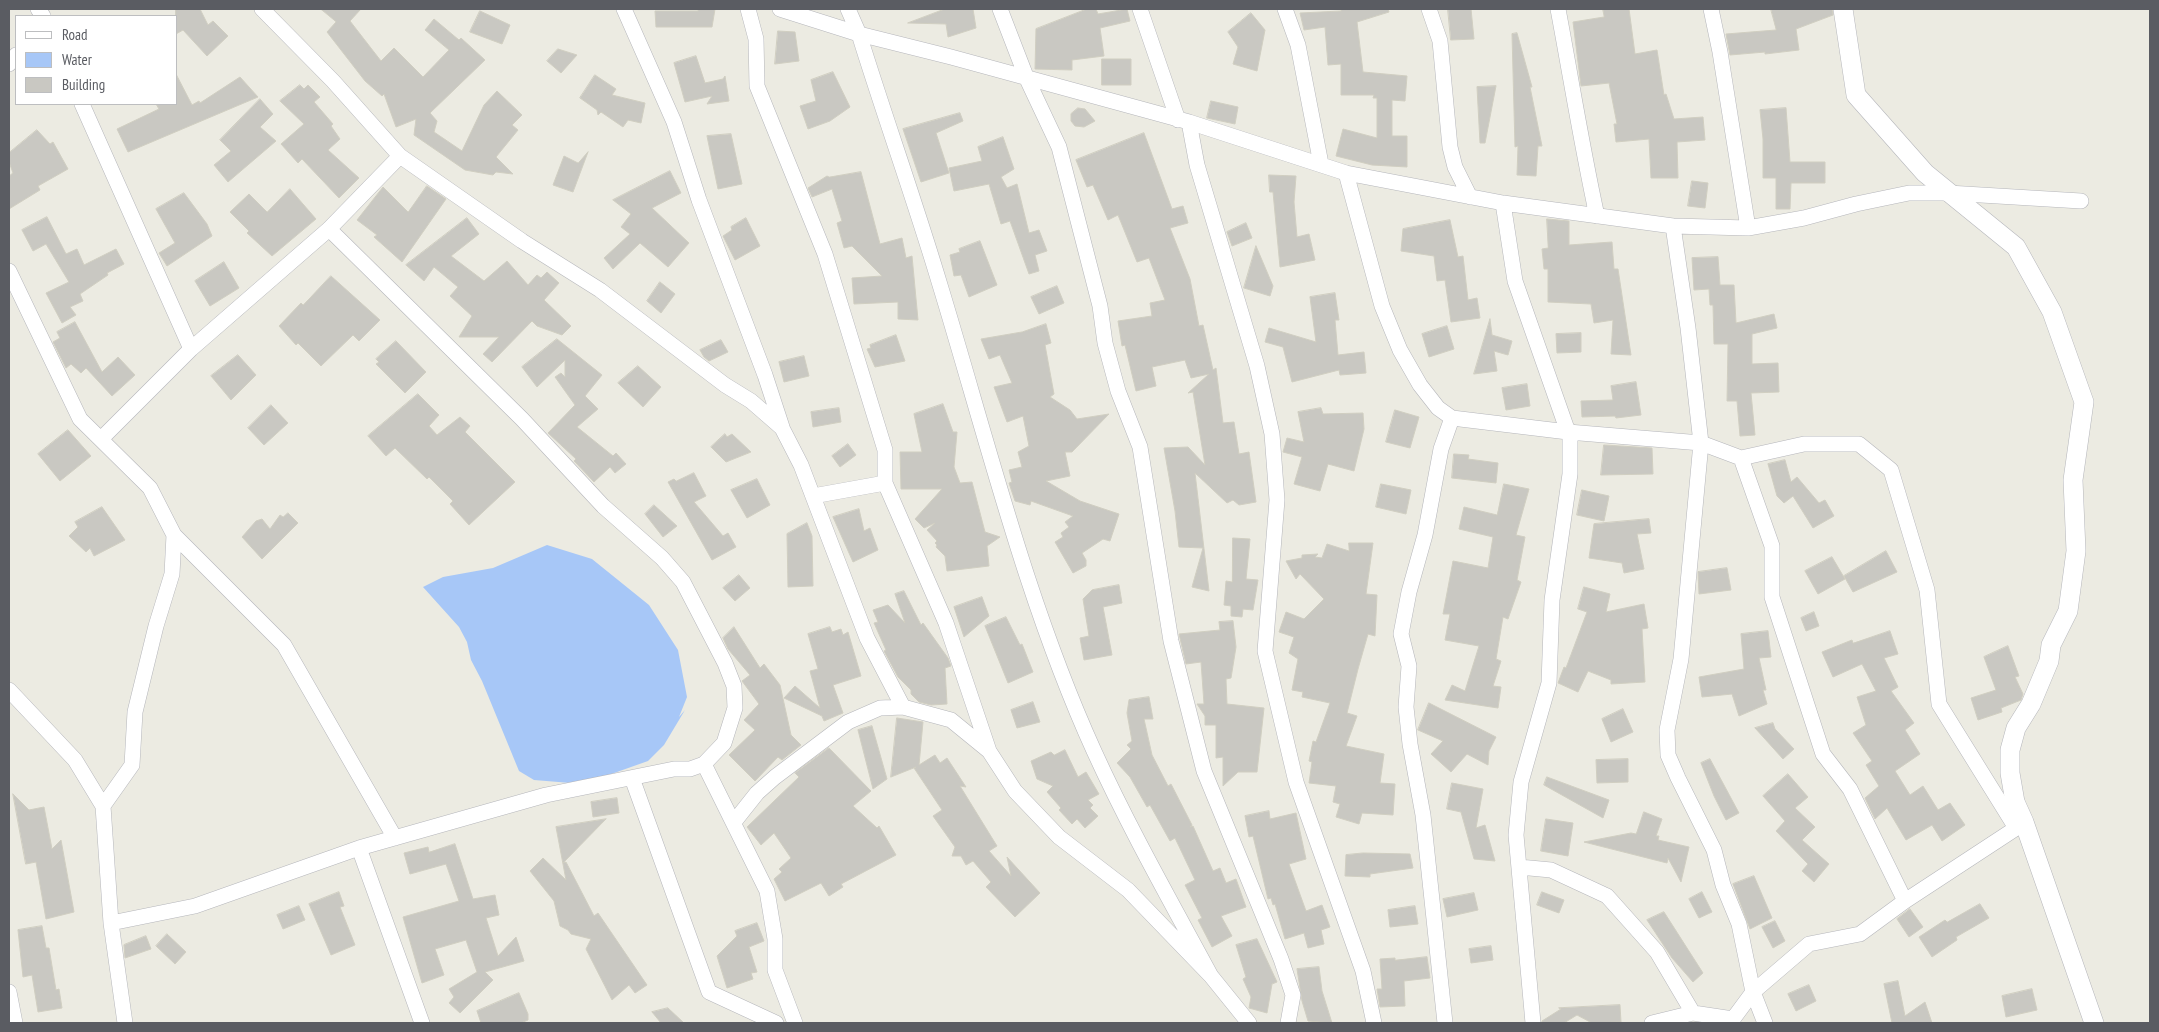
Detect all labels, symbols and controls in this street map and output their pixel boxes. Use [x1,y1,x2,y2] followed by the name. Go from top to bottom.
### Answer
[15,15,178,105] legend
[62,25,88,44] text: Road
[62,50,92,69] text: Water
[62,75,105,94] text: Building

